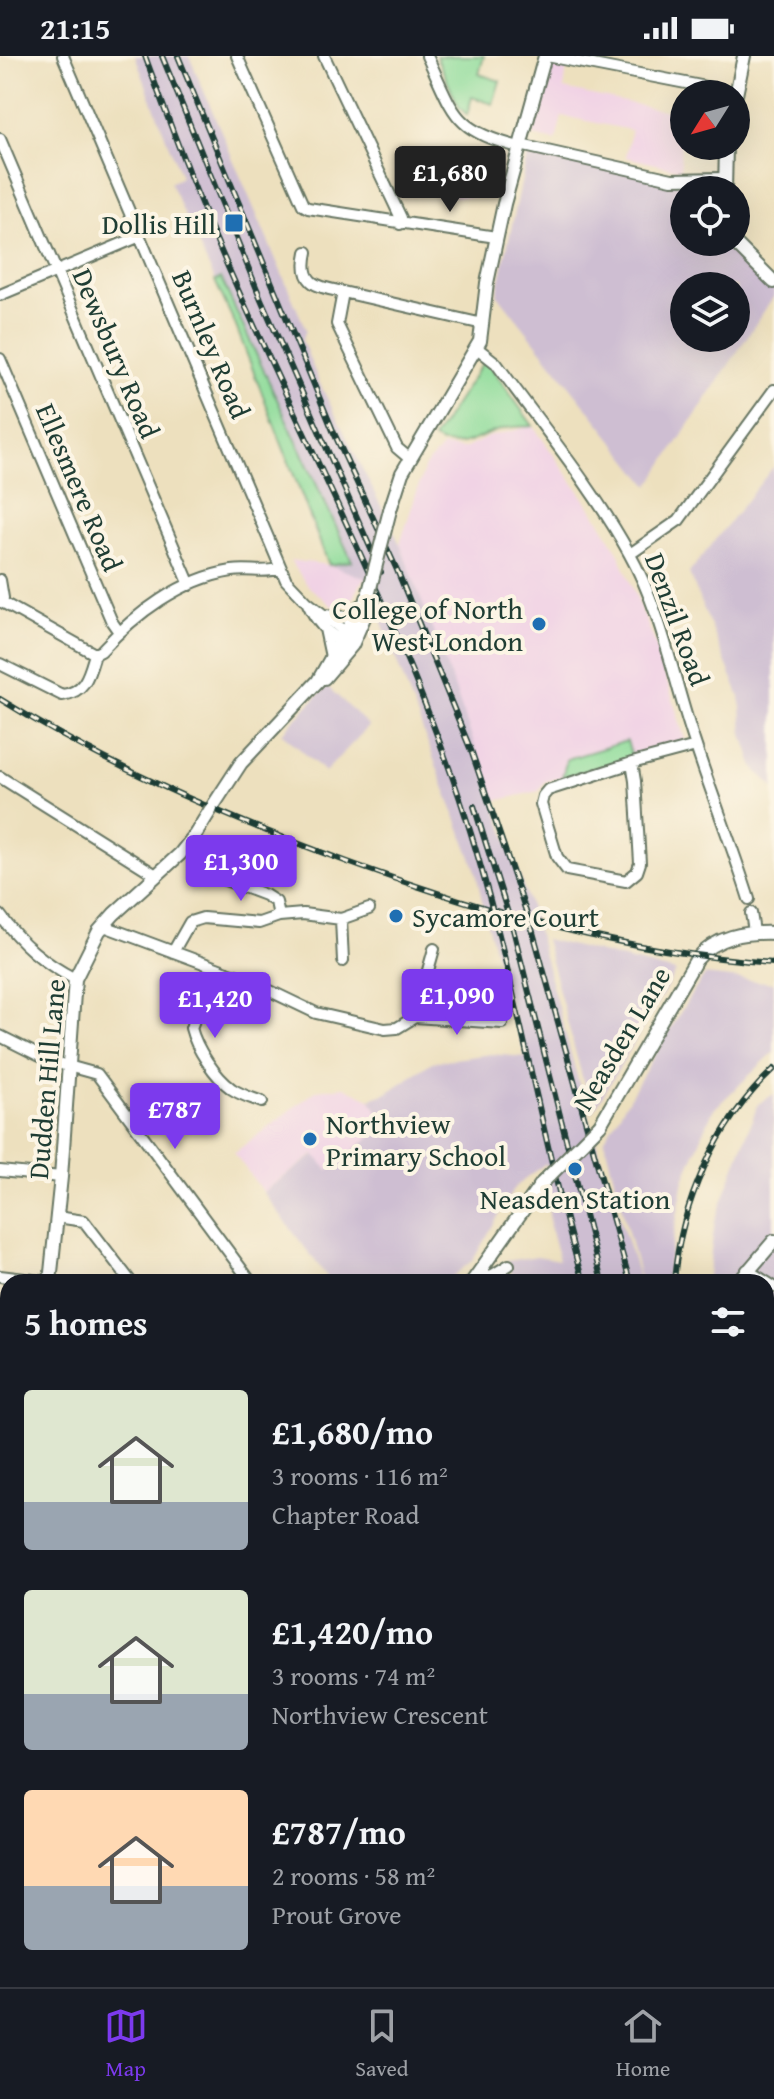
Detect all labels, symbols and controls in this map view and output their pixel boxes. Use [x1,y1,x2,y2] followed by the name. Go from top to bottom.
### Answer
[40,6,111,50] text: 21:15
[670,80,750,160] north arrow
[670,80,750,352] map controls
[385,146,515,214] pin: £1,680
[413,152,487,191] text: £1,680
[670,176,750,256] button: locate
[102,203,216,244] place label: Dollis Hill
[223,212,245,234] marker: Dollis Hill
[63,262,171,444] street label: Dewsbury Road
[162,263,262,425] street label: Burnley Road
[670,272,750,352] button: layers
[26,397,134,578] street label: Ellesmere Road
[635,547,721,691] street label: Denzil Road
[332,588,523,661] place label: College of North West London
[530,615,548,633] marker: College of North West London
[176,835,306,903] pin: £1,300
[204,841,278,880] text: £1,300
[412,896,599,937] place label: Sycamore Court
[387,907,405,925] marker: Sycamore Court
[562,958,680,1118] street label: Neasden Lane
[392,969,522,1037] pin: £1,090
[150,972,280,1040] pin: £1,420
[420,975,494,1014] text: £1,090
[17,977,75,1181] street label: Dudden Hill Lane
[178,978,252,1017] text: £1,420
[128,1083,222,1151] pin: £787
[148,1089,202,1128] text: £787
[326,1103,506,1176] place label: Northview Primary School
[301,1130,319,1148] marker: Northview Primary School
[566,1160,584,1178] marker: Neasden Station
[480,1178,670,1219] place label: Neasden Station
[24,1298,148,1347] text: 5 homes
[706,1300,750,1344] icon: filters
[272,1407,433,1456] text: £1,680/mo
[88,1422,184,1518] icon: home
[272,1456,448,1495] text: 3 rooms · 116 m²
[272,1495,419,1534] text: Chapter Road
[272,1607,433,1656] text: £1,420/mo
[88,1622,184,1718] icon: home
[272,1656,435,1695] text: 3 rooms · 74 m²
[272,1695,488,1734] text: Northview Crescent
[272,1807,406,1856] text: £787/mo
[88,1822,184,1918] icon: home
[272,1856,435,1895] text: 2 rooms · 58 m²
[272,1895,401,1934] text: Prout Grove
[104,2004,148,2084] tab: Map
[355,2004,409,2084] tab: Saved
[616,2004,670,2084] tab: Home

